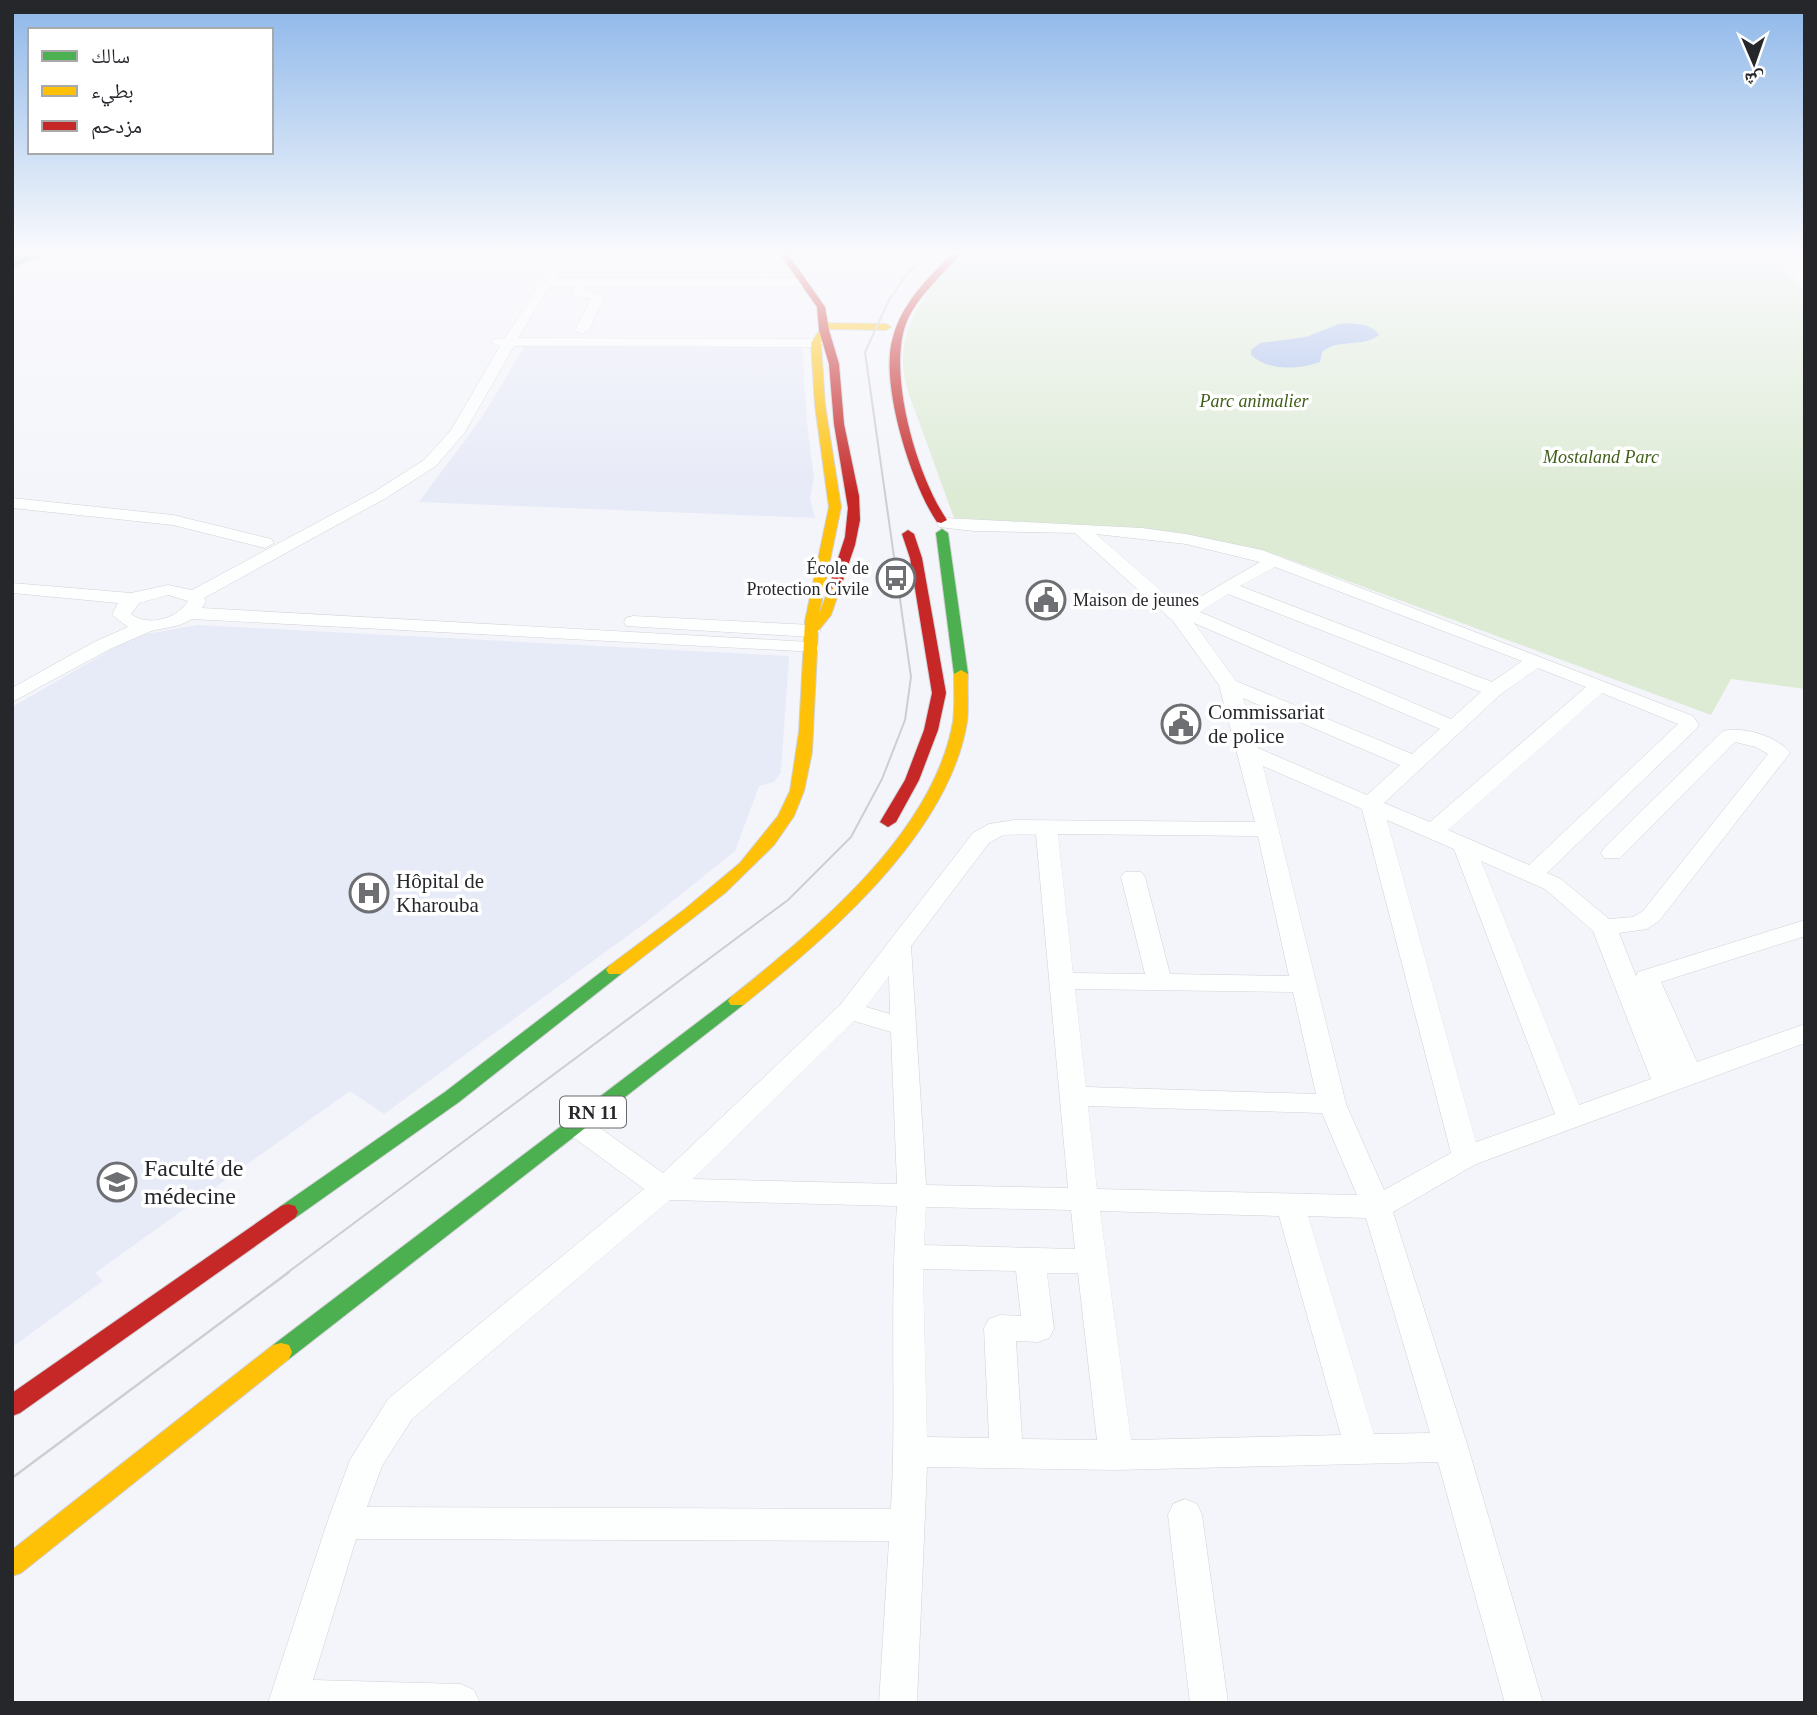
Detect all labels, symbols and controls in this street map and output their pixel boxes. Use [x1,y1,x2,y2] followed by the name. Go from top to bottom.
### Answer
[28,28,273,154] legend
[1719,28,1789,98] north arrow
[91,44,130,68] text: سالك
[1744,68,1765,90] text: ش
[91,79,134,107] text: بطيء
[91,114,142,140] text: مزدحم
[1199,391,1309,411] park label: Parc animalier
[1542,447,1659,467] park label: Mostaland Parc
[747,557,869,599] place label: École de Protection Civile
[875,557,917,599] bus stop icon: École de Protection Civile
[1025,579,1067,621] public building icon: Maison de jeunes
[1073,590,1199,610] place label: Maison de jeunes
[1208,700,1325,748] place label: Commissariat de police
[1160,703,1202,745] public building icon: Commissariat de police
[396,869,484,917] place label: Hôpital de Kharouba
[348,872,390,914] hospital icon: Hôpital de Kharouba
[560,1096,626,1128] road number: RN 11
[144,1155,243,1209] place label: Faculté de médecine
[96,1161,138,1203] school or university icon: Faculté de médecine

